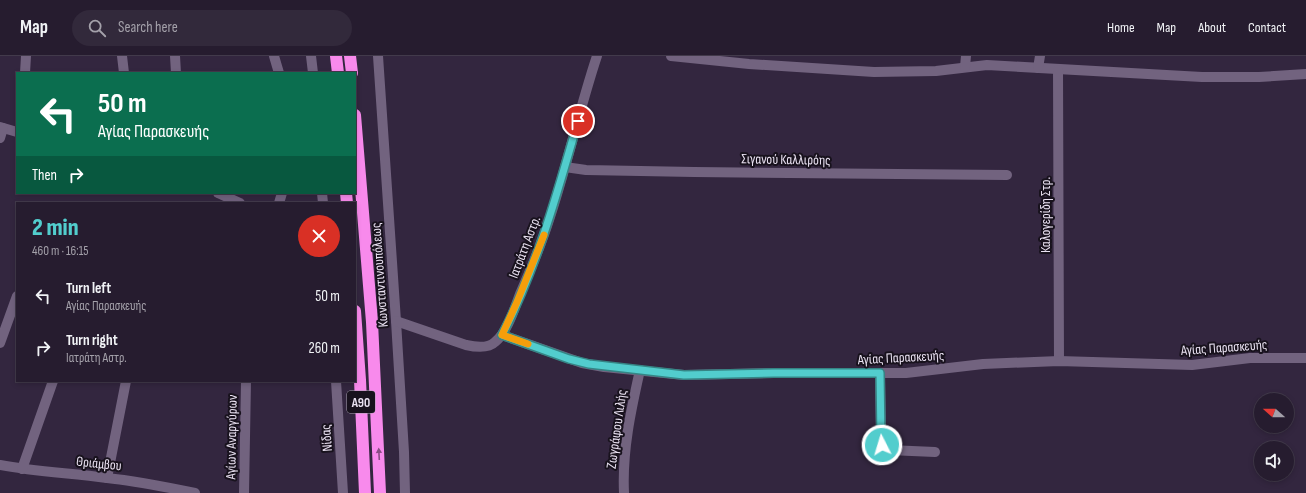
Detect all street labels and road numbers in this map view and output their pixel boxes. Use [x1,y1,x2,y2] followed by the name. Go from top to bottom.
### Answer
[741,150,831,169] street label: Σιγανού Καλλιρόης
[1037,177,1054,253] street label: Καλογερίδη Στρ.
[505,214,544,281] street label: Ιατράτη Αστρ.
[367,222,392,328] street label: Κωνσταντινουπόλεως
[1179,336,1268,359] street label: Αγίας Παρασκευής
[856,347,945,368] street label: Αγίας Παρασκευής
[603,388,630,470] street label: Ζωγράφου Λιλής
[347,391,375,413] road number: Α90
[222,394,241,480] street label: Αγίων Αναργύρων
[317,424,336,452] street label: Νίδας
[75,453,123,474] street label: Θριάμβου

